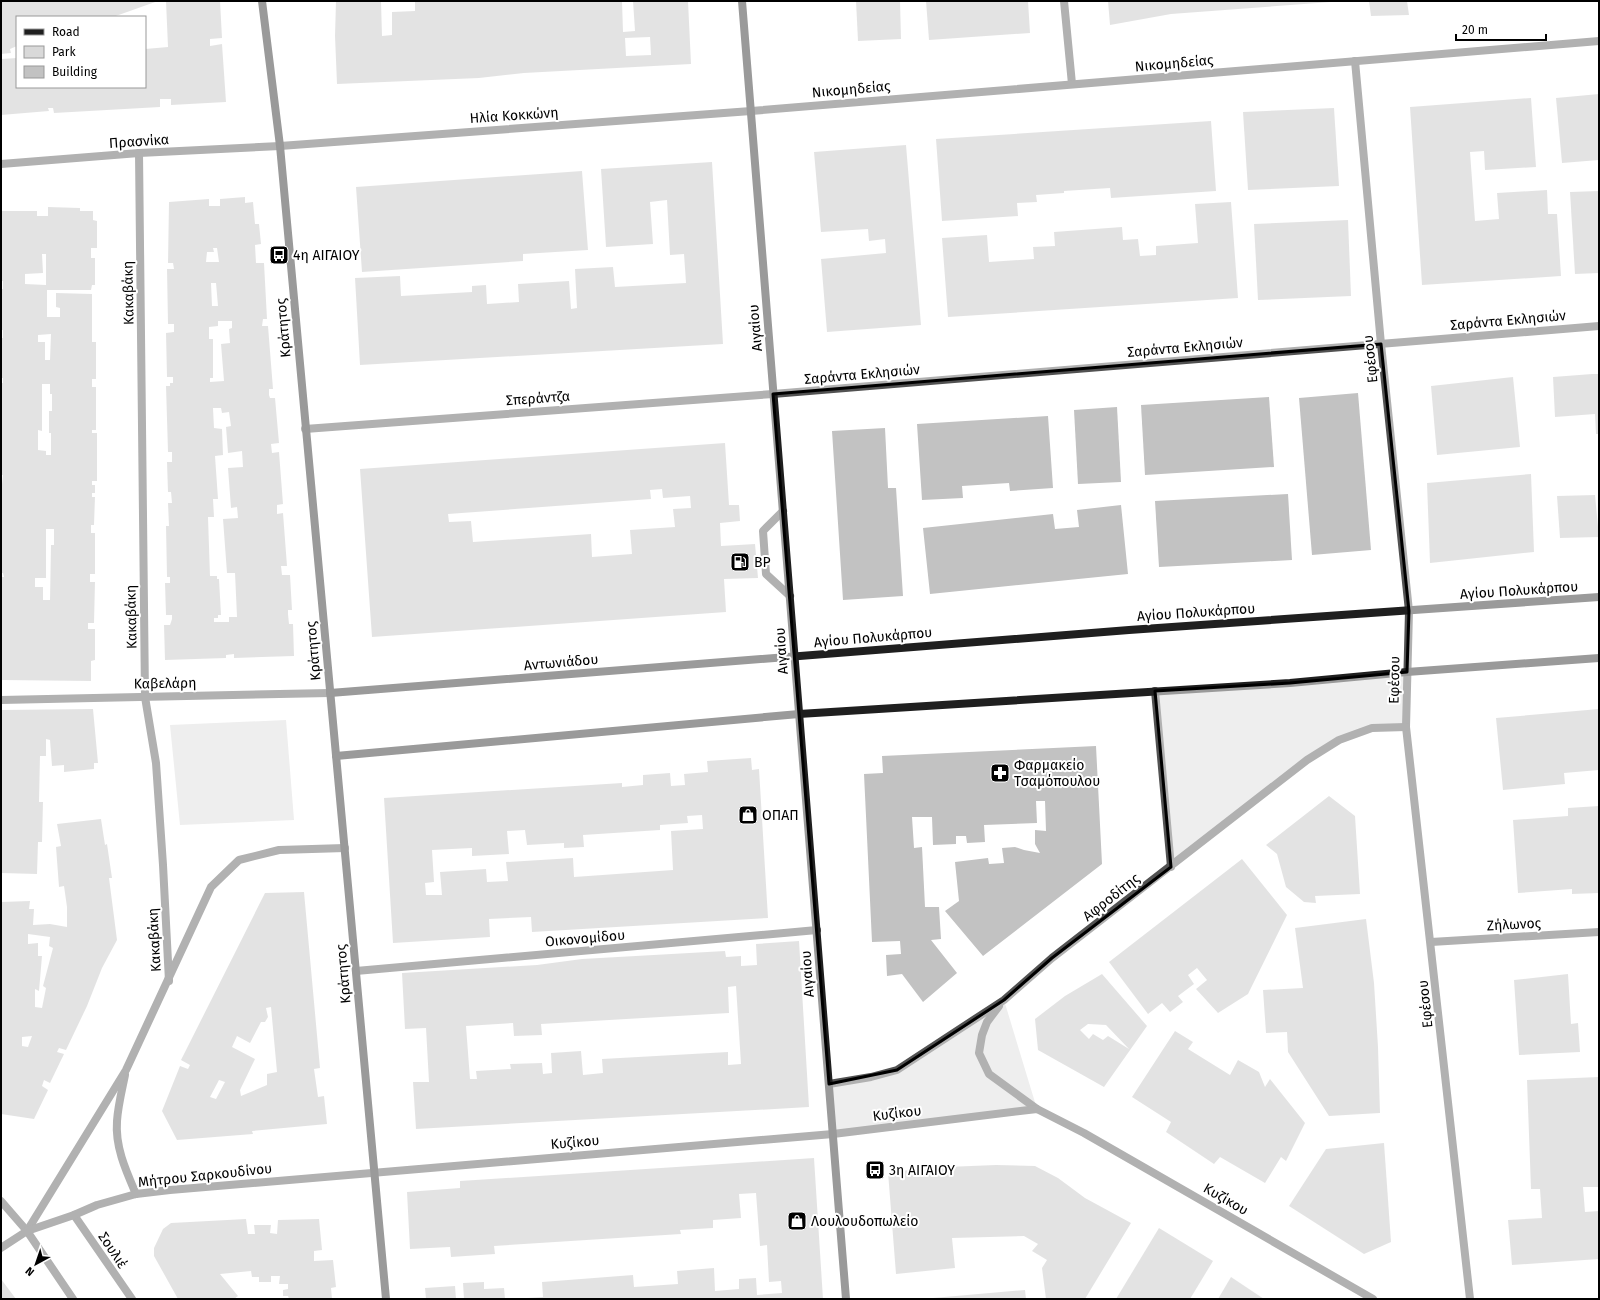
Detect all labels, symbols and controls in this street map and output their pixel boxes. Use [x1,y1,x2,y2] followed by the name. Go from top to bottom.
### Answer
[16,16,146,88] legend
[1456,16,1546,42] scale bar
[1462,23,1488,37] text: 20 m
[52,25,80,39] text: Road
[52,45,76,59] text: Park
[1134,52,1214,75] street label: Νικομηδείας
[52,65,98,79] text: Building
[811,78,891,101] street label: Νικομηδείας
[469,104,559,127] street label: Ηλία Κοκκώνη
[108,131,170,152] street label: Πρασνίκα
[268,244,290,266] bus stop icon: 4η ΑΙΓΑΙΟΥ
[293,247,360,264] place label: 4η ΑΙΓΑΙΟΥ
[119,261,138,325] street label: Κακαβάκη
[272,297,295,358] street label: Κράτητος
[745,304,766,352] street label: Αιγαίου
[1450,307,1567,334] street label: Σαράντα Εκλησιών
[1127,334,1244,361] street label: Σαράντα Εκλησιών
[1360,334,1381,384] street label: Εφέσου
[804,361,921,388] street label: Σαράντα Εκλησιών
[505,388,571,409] street label: Σπεράντζα
[729,551,751,573] fuel station icon: BP
[754,554,771,571] place label: BP
[1459,578,1579,603] street label: Αγίου Πολυκάρπου
[122,585,141,649] street label: Κακαβάκη
[1136,600,1256,625] street label: Αγίου Πολυκάρπου
[302,620,325,681] street label: Κράτητος
[813,624,933,651] street label: Αγίου Πολυκάρπου
[771,627,792,675] street label: Αιγαίου
[523,651,599,674] street label: Αντωνιάδου
[1386,656,1403,704] street label: Εφέσου
[133,674,197,693] street label: Καβελάρη
[1014,757,1100,790] place label: Φαρμακείο Τσαμόπουλου
[989,762,1011,784] pharmacy icon: Φαρμακείο Τσαμόπουλου
[737,804,759,826] shop icon: ΟΠΑΠ
[762,807,799,824] place label: ΟΠΑΠ
[1079,870,1144,925] street label: Αφροδίτης
[144,907,165,973] street label: Κακαβάκη
[1486,915,1542,934] street label: Ζήλωνος
[544,927,626,950] street label: Οικονομίδου
[332,943,355,1004] street label: Κράτητος
[797,950,818,998] street label: Αιγαίου
[1415,979,1436,1029] street label: Εφέσου
[872,1102,922,1125] street label: Κυζίκου
[550,1132,600,1153] street label: Κυζίκου
[864,1159,886,1181] bus stop icon: 3η ΑΙΓΑΙΟΥ
[137,1160,273,1191] street label: Μήτρου Σαρκουδίνου
[889,1162,955,1179] place label: 3η ΑΙΓΑΙΟΥ
[1200,1180,1251,1219] street label: Κυζίκου
[786,1210,808,1232] shop icon: Λουλουδοπωλείο
[811,1213,918,1230] place label: Λουλουδοπωλείο
[94,1229,131,1272] street label: Σουλιέ
[16,1244,56,1284] north arrow
[23,1264,37,1279] text: N

